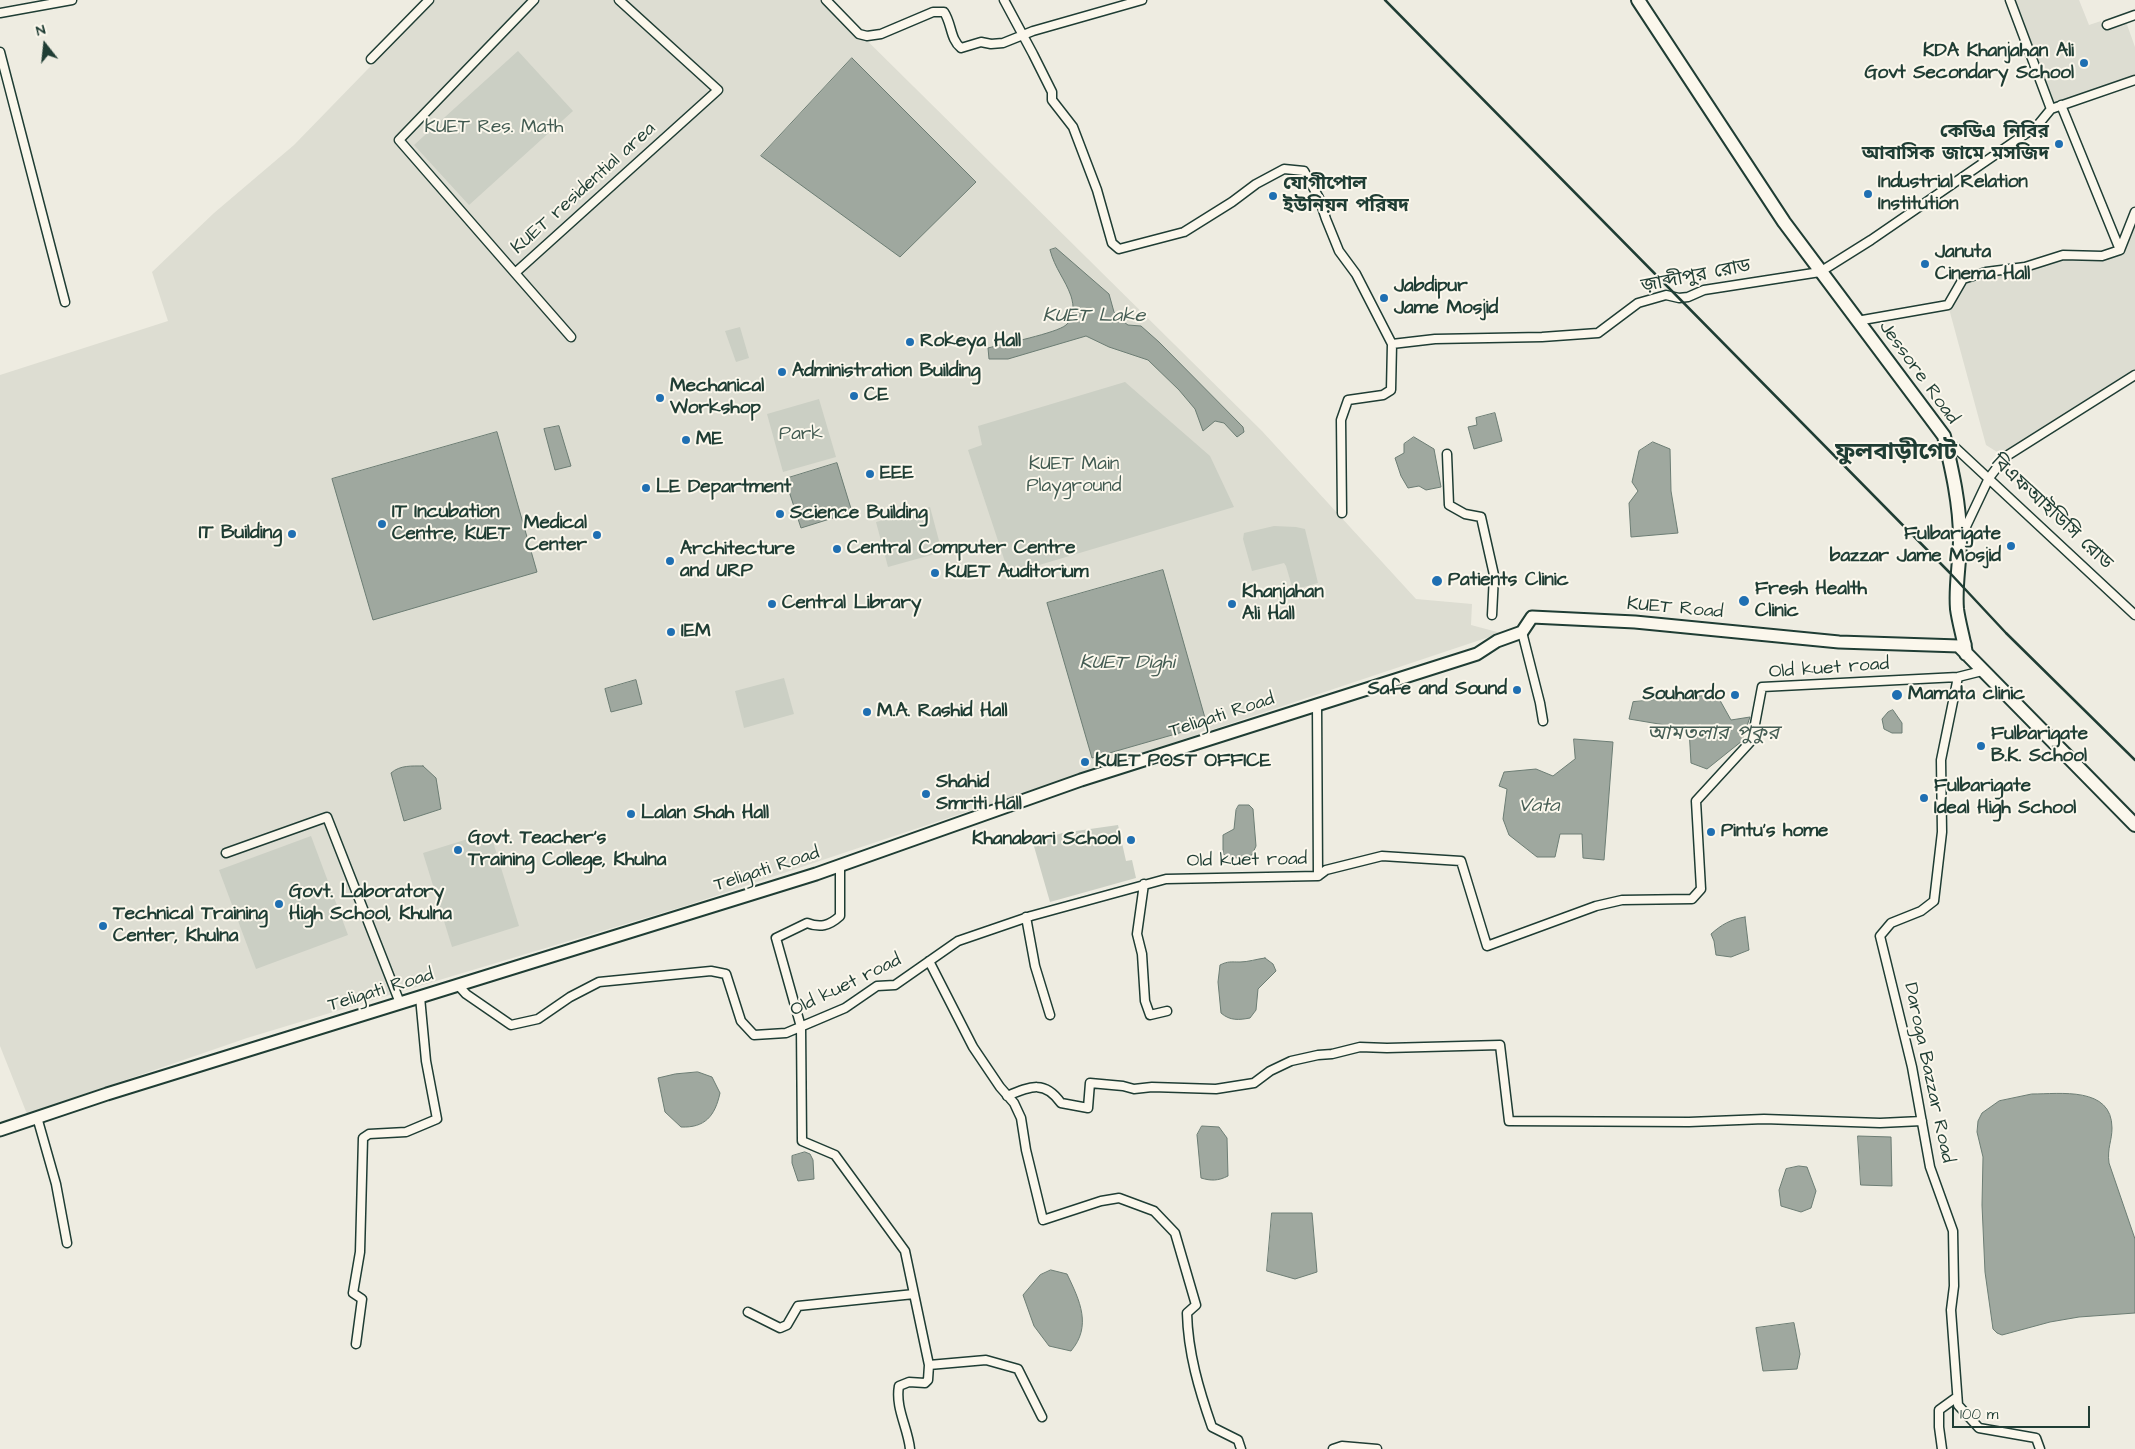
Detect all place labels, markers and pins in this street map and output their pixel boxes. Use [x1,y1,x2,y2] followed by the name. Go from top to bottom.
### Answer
[1864,41,2074,85] place label: KDA Khanjahan Ali Govt Secondary School
[2078,57,2090,69] marker: KDA Khanjahan Ali Govt Secondary School
[1862,122,2049,166] place label: কেডিএ নিবির আবাসিক জামে মসজিদ
[2053,138,2065,150] marker: কেডিএ নিবির আবাসিক জামে মসজিদ
[1878,172,2028,216] place label: Industrial Relation Institution
[1283,174,1409,218] place label: যোগীপোল ইউনিয়ন পরিষদ
[1862,188,1874,200] marker: Industrial Relation Institution
[1267,190,1279,202] marker: যোগীপোল ইউনিয়ন পরিষদ
[1935,242,2030,286] place label: Januta Cinema Hall
[1919,258,1931,270] marker: Januta Cinema Hall
[1394,276,1498,320] place label: Jabdipur Jame Mosjid
[1378,292,1390,304] marker: Jabdipur Jame Mosjid
[920,331,1021,353] place label: Rokeya Hall
[904,336,916,348] marker: Rokeya Hall
[792,361,981,383] place label: Administration Building
[776,366,788,378] marker: Administration Building
[670,376,764,420] place label: Mechanical Workshop
[864,385,889,407] place label: CE
[848,390,860,402] marker: CE
[654,392,666,404] marker: Mechanical Workshop
[696,429,723,451] place label: ME
[680,434,692,446] marker: ME
[880,463,914,485] place label: EEE
[864,468,876,480] marker: EEE
[656,477,791,499] place label: LE Department
[640,482,652,494] marker: LE Department
[392,502,510,546] place label: IT Incubation Centre, KUET
[790,503,928,525] place label: Science Building
[774,508,786,520] marker: Science Building
[524,513,587,557] place label: Medical Center
[376,518,388,530] marker: IT Incubation Centre, KUET
[199,523,282,545] place label: IT Building
[1830,524,2001,568] place label: Fulbarigate bazzar Jame Mosjid
[286,528,298,540] marker: IT Building
[591,529,603,541] marker: Medical Center
[847,538,1076,560] place label: Central Computer Centre
[680,539,795,583] place label: Architecture and URP
[2005,540,2017,552] marker: Fulbarigate bazzar Jame Mosjid
[831,543,843,555] marker: Central Computer Centre
[664,555,676,567] marker: Architecture and URP
[945,562,1088,584] place label: KUET Auditorium
[929,567,941,579] marker: KUET Auditorium
[1448,570,1569,592] place label: Patients Clinic
[1430,574,1444,588] marker: Patients Clinic
[1755,579,1867,623] place label: Fresh Health Clinic
[1242,582,1324,626] place label: Khanjahan Ali Hall
[782,593,921,615] place label: Central Library
[1737,594,1751,608] marker: Fresh Health Clinic
[766,598,778,610] marker: Central Library
[1226,598,1238,610] marker: Khanjahan Ali Hall
[681,621,711,643] place label: IEM
[665,626,677,638] marker: IEM
[1368,679,1507,701] place label: Safe and Sound
[1511,684,1523,696] marker: Safe and Sound
[1642,684,1725,706] place label: Souhardo
[1908,684,2025,706] place label: Mamata clinic
[1890,688,1904,702] marker: Mamata clinic
[1729,689,1741,701] marker: Souhardo
[877,701,1007,723] place label: M.A. Rashid Hall
[861,706,873,718] marker: M.A. Rashid Hall
[1991,724,2088,768] place label: Fulbarigate B.K. School
[1975,740,1987,752] marker: Fulbarigate B.K. School
[1095,751,1271,773] place label: KUET POST OFFICE
[1079,756,1091,768] marker: KUET POST OFFICE
[936,772,1022,816] place label: Shahid Smriti Hall
[1934,776,2076,820] place label: Fulbarigate Ideal High School
[920,788,932,800] marker: Shahid Smriti Hall
[1918,792,1930,804] marker: Fulbarigate Ideal High School
[641,803,769,825] place label: Lalan Shah Hall
[625,808,637,820] marker: Lalan Shah Hall
[1721,821,1828,843] place label: Pintu's home
[1705,826,1717,838] marker: Pintu's home
[468,828,666,872] place label: Govt. Teacher's Training College, Khulna
[972,829,1121,851] place label: Khanabari School
[1125,834,1137,846] marker: Khanabari School
[452,844,464,856] marker: Govt. Teacher's Training College, Khulna
[289,882,452,926] place label: Govt. Laboratory High School, Khulna
[273,898,285,910] marker: Govt. Laboratory High School, Khulna
[113,904,268,948] place label: Technical Training Center, Khulna
[97,920,109,932] marker: Technical Training Center, Khulna

